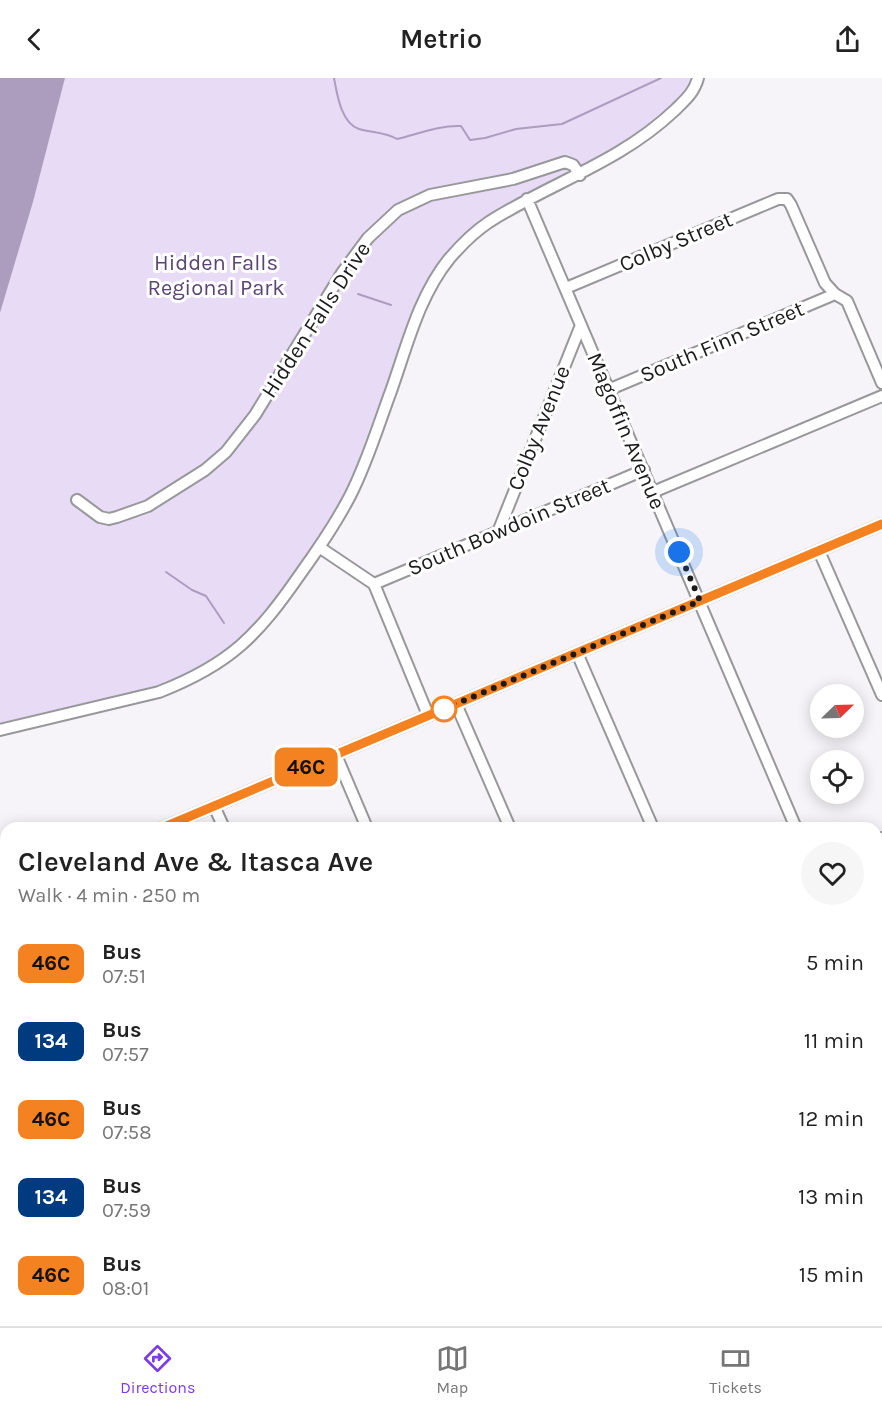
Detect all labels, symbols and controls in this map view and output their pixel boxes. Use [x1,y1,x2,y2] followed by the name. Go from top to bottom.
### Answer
[18,23,51,56] icon: back
[400,23,482,55] text: Metrio
[831,23,864,56] icon: share
[615,206,737,278] street label: Colby Street
[256,237,376,403] street label: Hidden Falls Drive
[147,250,285,301] park label: Hidden Falls Regional Park
[636,296,808,388] street label: South Finn Street
[581,349,671,513] street label: Magoffin Avenue
[502,362,576,494] street label: Colby Avenue
[404,473,614,581] street label: South Bowdoin Street
[664,537,694,567] your location
[810,684,864,738] north arrow
[810,684,864,804] map controls
[431,696,457,722] unlabelled marker
[272,748,340,786] line badge: 46C
[810,750,864,804] button: locate
[287,755,325,779] text: 46C
[801,842,864,905] button: heart
[18,845,373,878] text: Cleveland Ave & Itasca Ave
[18,884,200,907] text: Walk · 4 min · 250 m
[102,939,142,965] text: Bus
[806,950,864,976] text: 5 min
[32,951,70,975] text: 46C
[102,965,146,988] text: 07:51
[102,1017,142,1043] text: Bus
[804,1028,864,1054] text: 11 min
[34,1029,68,1053] text: 134
[102,1043,149,1066] text: 07:57
[102,1095,142,1121] text: Bus
[798,1106,864,1132] text: 12 min
[32,1107,70,1131] text: 46C
[102,1121,151,1144] text: 07:58
[102,1173,142,1199] text: Bus
[798,1184,864,1210] text: 13 min
[34,1185,68,1209] text: 134
[102,1199,151,1222] text: 07:59
[102,1251,142,1277] text: Bus
[799,1262,864,1288] text: 15 min
[32,1263,70,1287] text: 46C
[102,1277,149,1300] text: 08:01
[120,1342,195,1397] tab: Directions
[436,1342,469,1397] tab: Map
[709,1342,762,1397] tab: Tickets

